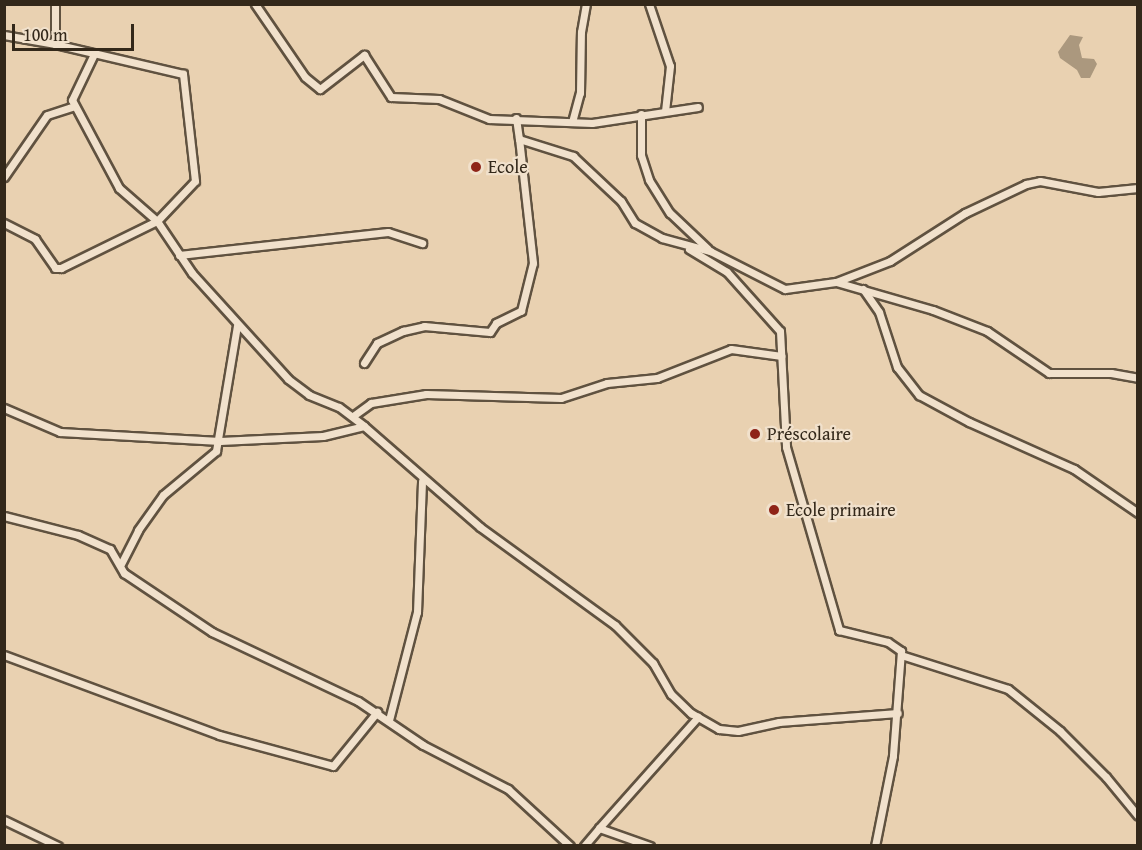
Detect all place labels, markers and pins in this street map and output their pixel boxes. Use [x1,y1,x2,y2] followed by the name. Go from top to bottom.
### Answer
[488,156,528,178] place label: Ecole
[469,160,483,174] marker: Ecole
[767,423,851,445] place label: Préscolaire
[748,427,762,441] marker: Préscolaire
[786,499,896,521] place label: Ecole primaire
[767,503,781,517] marker: Ecole primaire

